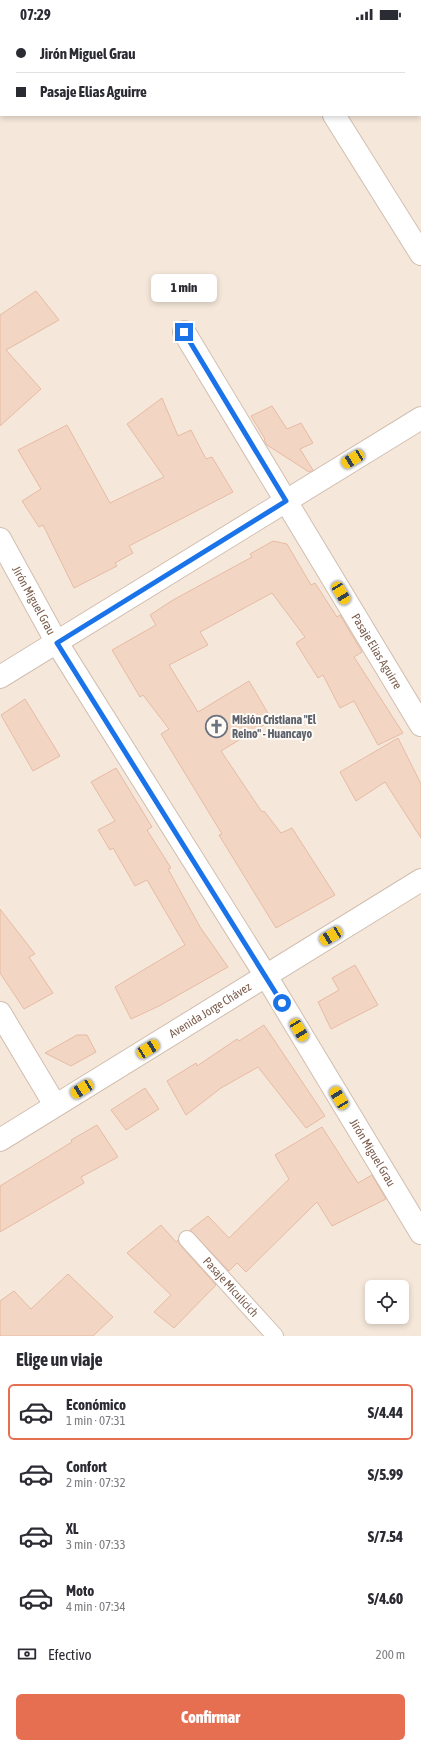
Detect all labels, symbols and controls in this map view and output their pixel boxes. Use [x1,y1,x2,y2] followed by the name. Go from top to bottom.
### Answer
[20,6,51,23] text: 07:29
[40,45,135,62] text: Jirón Miguel Grau
[40,83,147,100] text: Pasaje Elias Aguirre
[151,274,217,302] callout: 1 min
[171,280,197,295] text: 1 min
[175,323,193,341] route end
[340,448,366,470] car
[9,564,58,637] street label: Jirón Miguel Grau
[330,580,352,606] car
[348,611,405,692] street label: Pasaje Elias Aguirre
[232,713,317,741] place label: Misión Cristiana "El Reino" - Huancayo
[204,714,230,740] church icon: Misión Cristiana "El Reino" - Huancayo
[318,925,344,947] car
[167,979,254,1041] street label: Avenida Jorge Chávez
[273,994,291,1012] route start
[288,1017,310,1043] car
[135,1038,161,1060] car
[69,1078,95,1100] car
[328,1085,350,1111] car
[347,1116,398,1189] street label: Jirón Miguel Grau
[200,1254,261,1320] street label: Pasaje Miculicich
[365,1280,409,1324] map controls
[365,1280,409,1324] button: locate
[16,1349,103,1370] text: Elige un viaje
[18,1394,54,1430] icon: car
[66,1396,126,1413] text: Económico
[368,1404,403,1421] text: S/4.44
[66,1413,126,1428] text: 1 min · 07:31
[18,1456,54,1492] icon: car
[66,1458,107,1475] text: Confort
[368,1466,403,1483] text: S/5.99
[66,1475,126,1490] text: 2 min · 07:32
[18,1518,54,1554] icon: car
[66,1520,79,1537] text: XL
[368,1528,403,1545] text: S/7.54
[66,1537,126,1552] text: 3 min · 07:33
[18,1580,54,1616] icon: car
[66,1582,94,1599] text: Moto
[368,1590,403,1607] text: S/4.60
[66,1599,126,1614] text: 4 min · 07:34
[16,1643,38,1665] icon: cash
[48,1646,92,1663] text: Efectivo
[376,1647,405,1662] text: 200 m
[16,1694,405,1740] button: Confirmar

